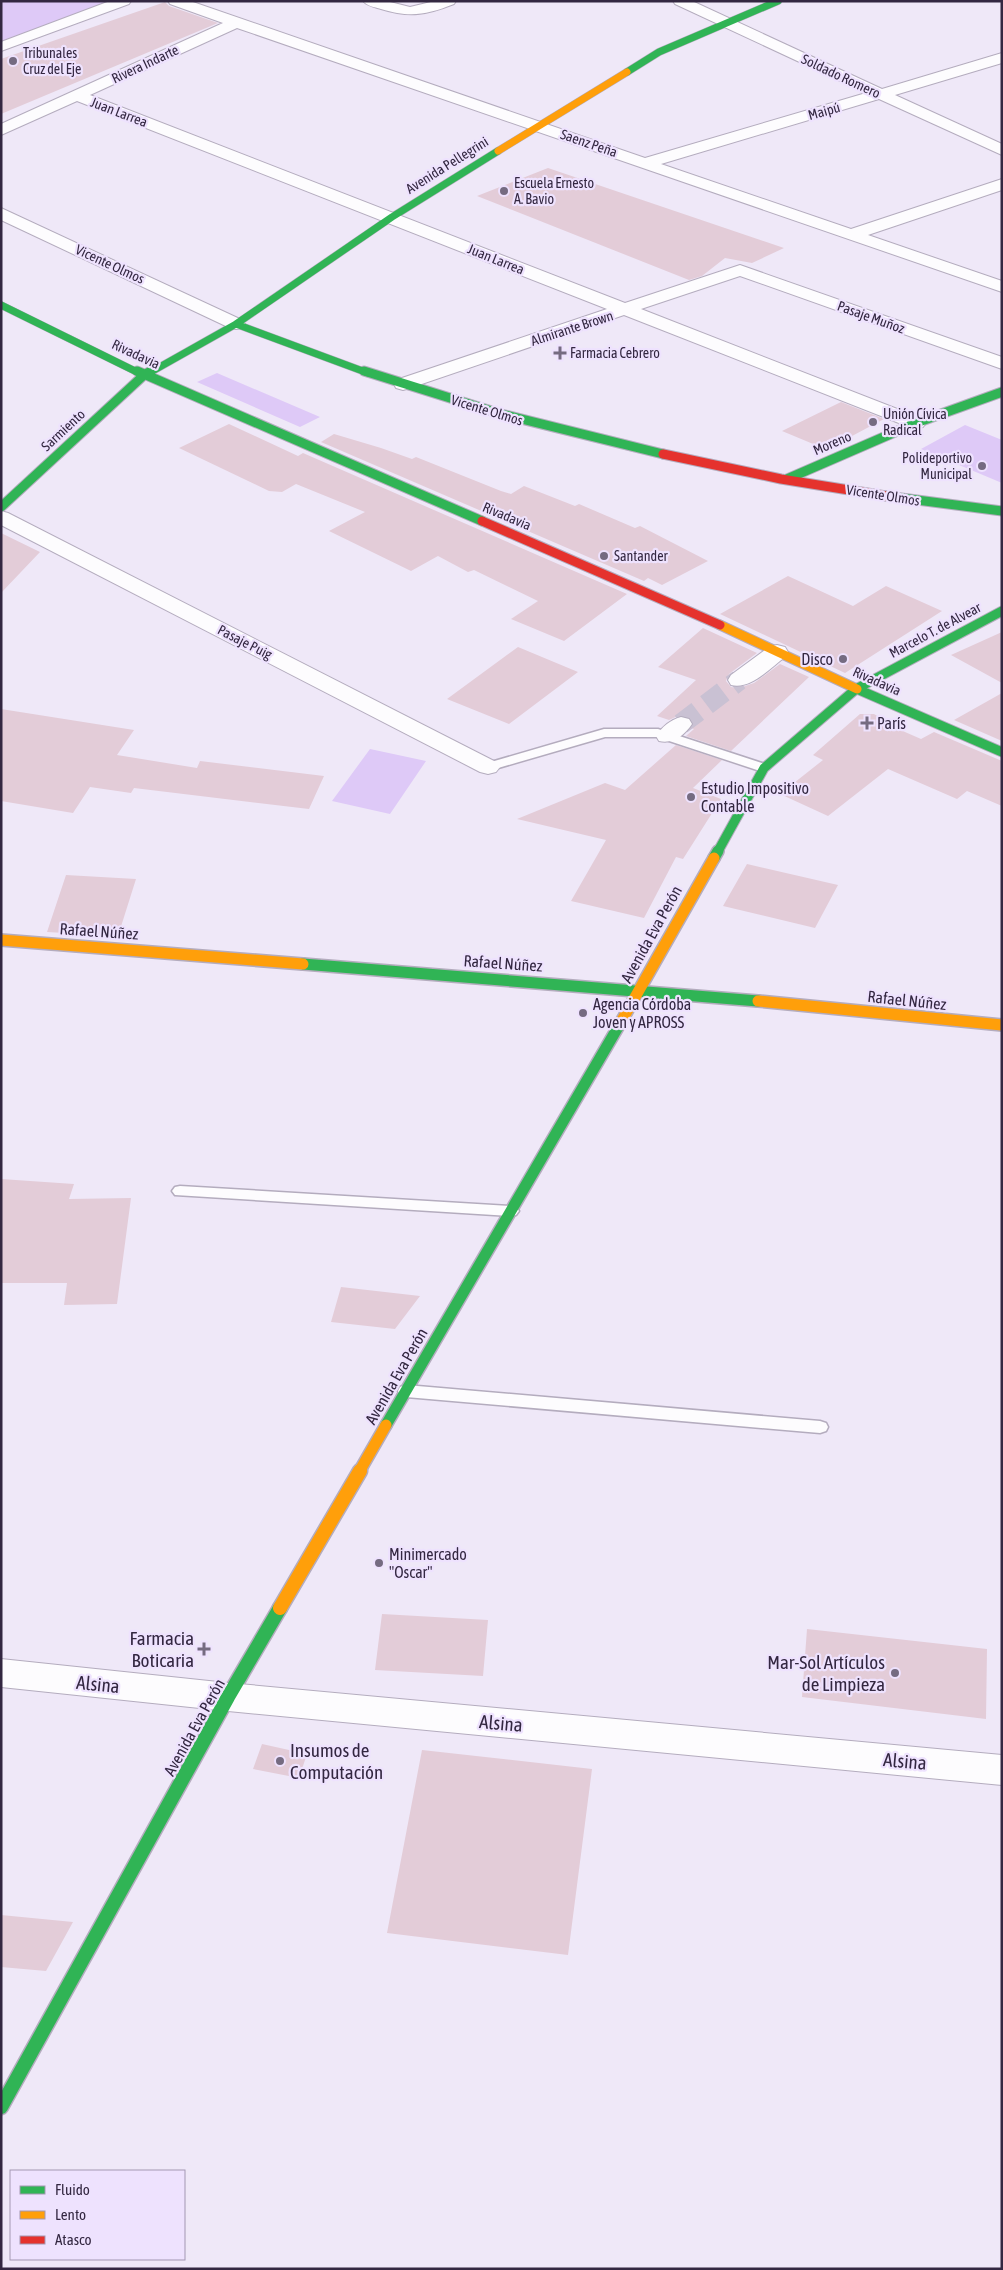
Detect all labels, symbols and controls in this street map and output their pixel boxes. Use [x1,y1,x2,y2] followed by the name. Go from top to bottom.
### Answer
[109,41,181,87] street label: Rivera Indarte
[23,45,81,77] place label: Tribunales Cruz del Eje
[799,51,883,101] street label: Soldado Romero
[7,55,19,67] marker: Tribunales Cruz del Eje
[88,94,150,130] street label: Juan Larrea
[806,99,842,123] street label: Maipú
[559,126,619,160] street label: Saenz Peña
[403,133,491,197] street label: Avenida Pellegrini
[514,175,594,207] place label: Escuela Ernesto A. Bavio
[498,185,510,197] marker: Escuela Ernesto A. Bavio
[465,240,527,278] street label: Juan Larrea
[73,241,147,287] street label: Vicente Olmos
[835,297,907,337] street label: Pasaje Muñoz
[529,307,615,349] street label: Almirante Brown
[110,336,162,372] street label: Rivadavia
[570,345,660,361] place label: Farmacia Cebrero
[554,347,566,359] marker: Farmacia Cebrero
[449,392,525,428] street label: Vicente Olmos
[38,406,88,454] street label: Sarmiento
[883,406,947,438] place label: Unión Cívica Radical
[867,416,879,428] marker: Unión Cívica Radical
[811,428,853,458] street label: Moreno
[902,450,972,482] place label: Polideportivo Municipal
[976,460,988,472] marker: Polideportivo Municipal
[845,481,921,509] street label: Vicente Olmos
[480,499,534,533] street label: Rivadavia
[614,548,669,564] place label: Santander
[598,550,610,562] marker: Santander
[886,599,984,661] street label: Marcelo T. de Alvear
[215,622,275,662] street label: Pasaje Puig
[801,650,833,668] place label: Disco
[837,653,849,665] marker: Disco
[850,663,904,699] street label: Rivadavia
[877,714,906,732] place label: París
[861,717,873,729] marker: París
[701,779,809,815] place label: Estudio Impositivo Contable
[685,791,697,803] marker: Estudio Impositivo Contable
[617,882,685,986] street label: Avenida Eva Perón
[59,919,139,943] street label: Rafael Núñez
[463,951,543,975] street label: Rafael Núñez
[867,987,947,1013] street label: Rafael Núñez
[593,995,691,1032] place label: Agencia Córdoba Joven y APROSS
[577,1007,589,1019] marker: Agencia Córdoba Joven y APROSS
[361,1325,431,1427] street label: Avenida Eva Perón
[389,1545,467,1581] place label: Minimercado "Oscar"
[373,1557,385,1569] marker: Minimercado "Oscar"
[130,1627,194,1671] place label: Farmacia Boticaria
[198,1643,210,1655] marker: Farmacia Boticaria
[767,1651,885,1695] place label: Mar-Sol Artículos de Limpieza
[889,1667,901,1679] marker: Mar-Sol Artículos de Limpieza
[75,1671,121,1697] street label: Alsina
[160,1675,228,1779] street label: Avenida Eva Perón
[478,1710,524,1736] street label: Alsina
[290,1739,383,1783] place label: Insumos de Computación
[882,1748,928,1774] street label: Alsina
[274,1755,286,1767] marker: Insumos de Computación
[10,2170,185,2260] legend
[55,2181,90,2198] text: Fluido
[55,2206,86,2223] text: Lento
[55,2231,92,2248] text: Atasco

